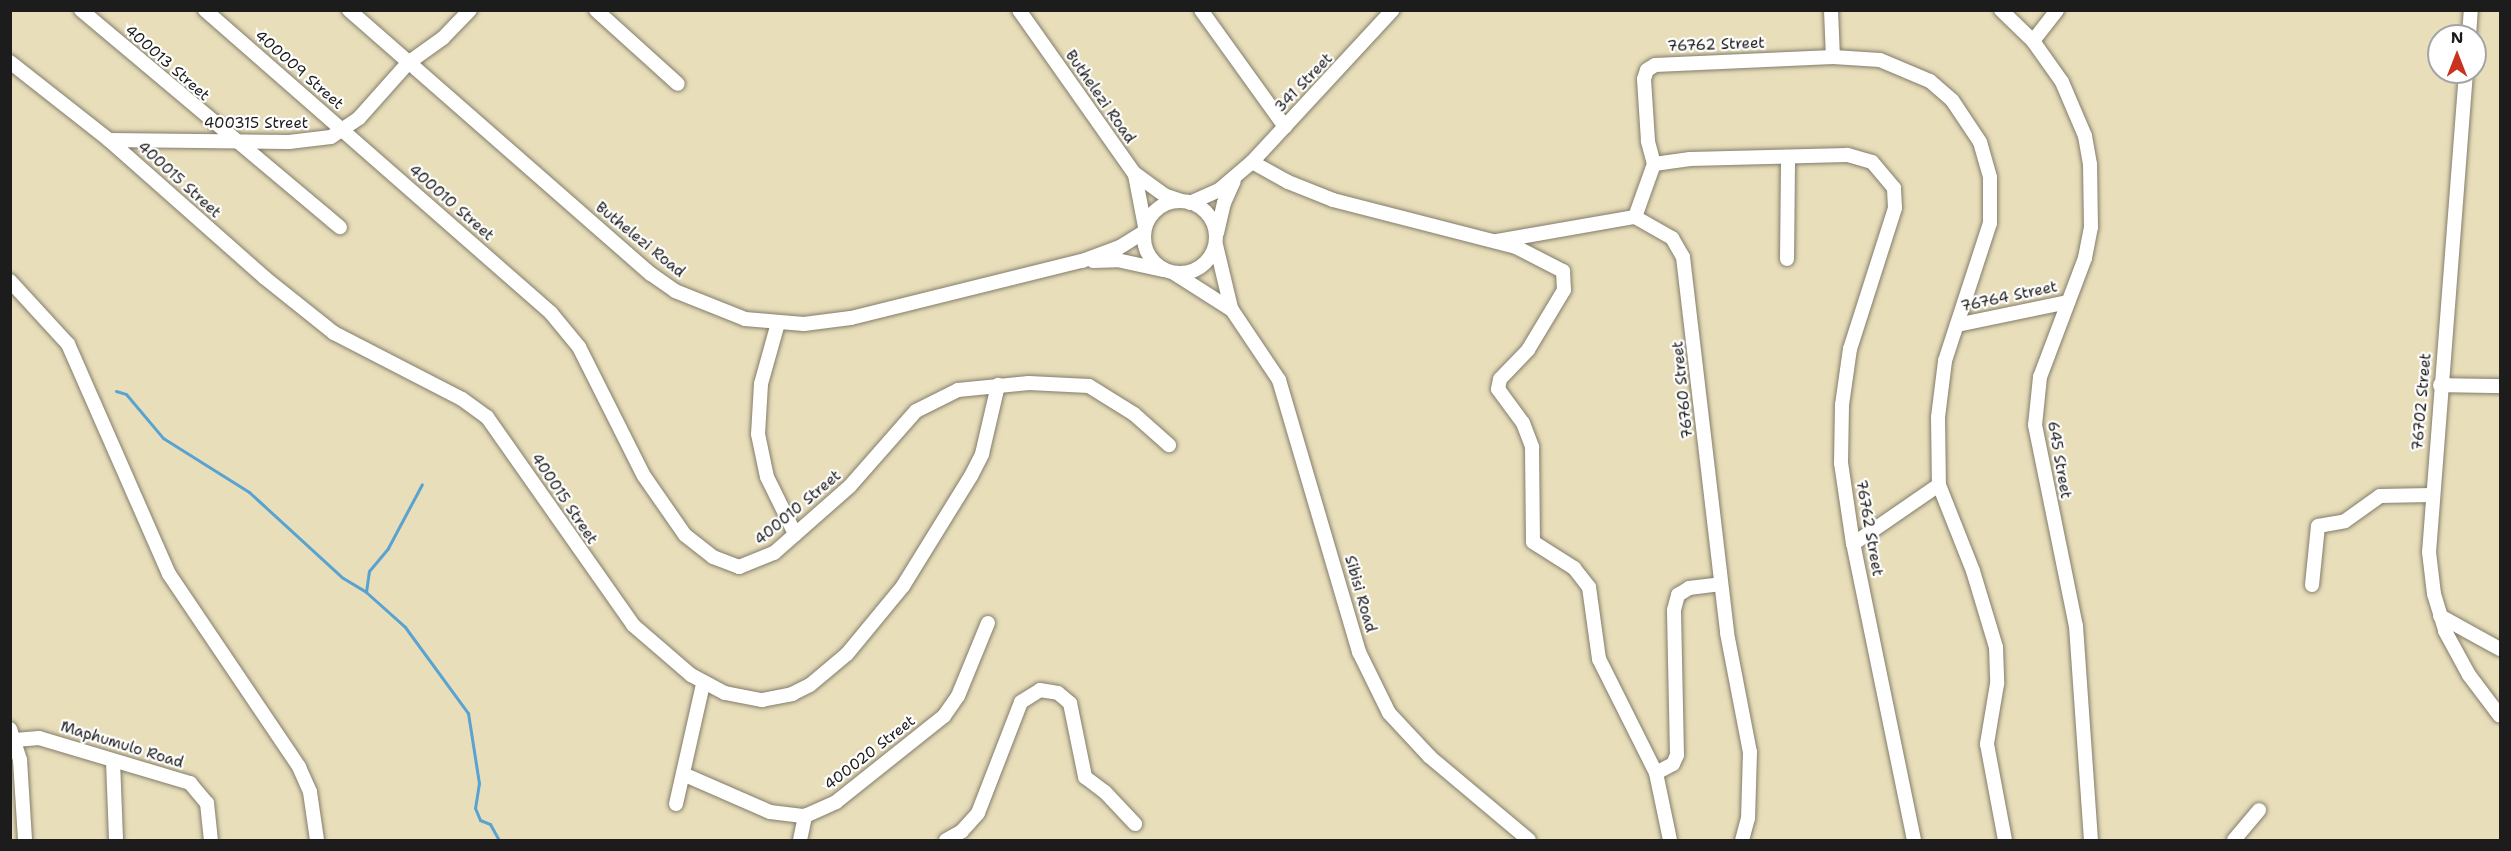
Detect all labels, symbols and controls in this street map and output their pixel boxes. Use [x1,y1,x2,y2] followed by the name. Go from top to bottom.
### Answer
[121,21,213,105] street label: 400013 Street
[2427,24,2487,84] north arrow
[251,27,347,113] street label: 400009 Street
[2451,27,2463,48] text: N
[1667,34,1765,56] street label: 76762 Street
[1061,47,1139,147] street label: Buthelezi Road
[1271,50,1337,116] street label: 341 Street
[204,115,308,133] street label: 400315 Street
[134,138,224,222] street label: 400015 Street
[405,161,497,245] street label: 400010 Street
[592,199,688,281] street label: Buthelezi Road
[1959,278,2059,316] street label: 76764 Street
[1669,340,1697,440] street label: 76760 Street
[2409,352,2435,452] street label: 76702 Street
[2043,420,2075,500] street label: 645 Street
[527,450,601,548] street label: 400015 Street
[751,467,845,549] street label: 400010 Street
[1852,478,1886,578] street label: 76762 Street
[1340,553,1380,635] street label: Sibisi Road
[821,712,919,794] street label: 400020 Street
[58,718,186,772] street label: Maphumulo Road

